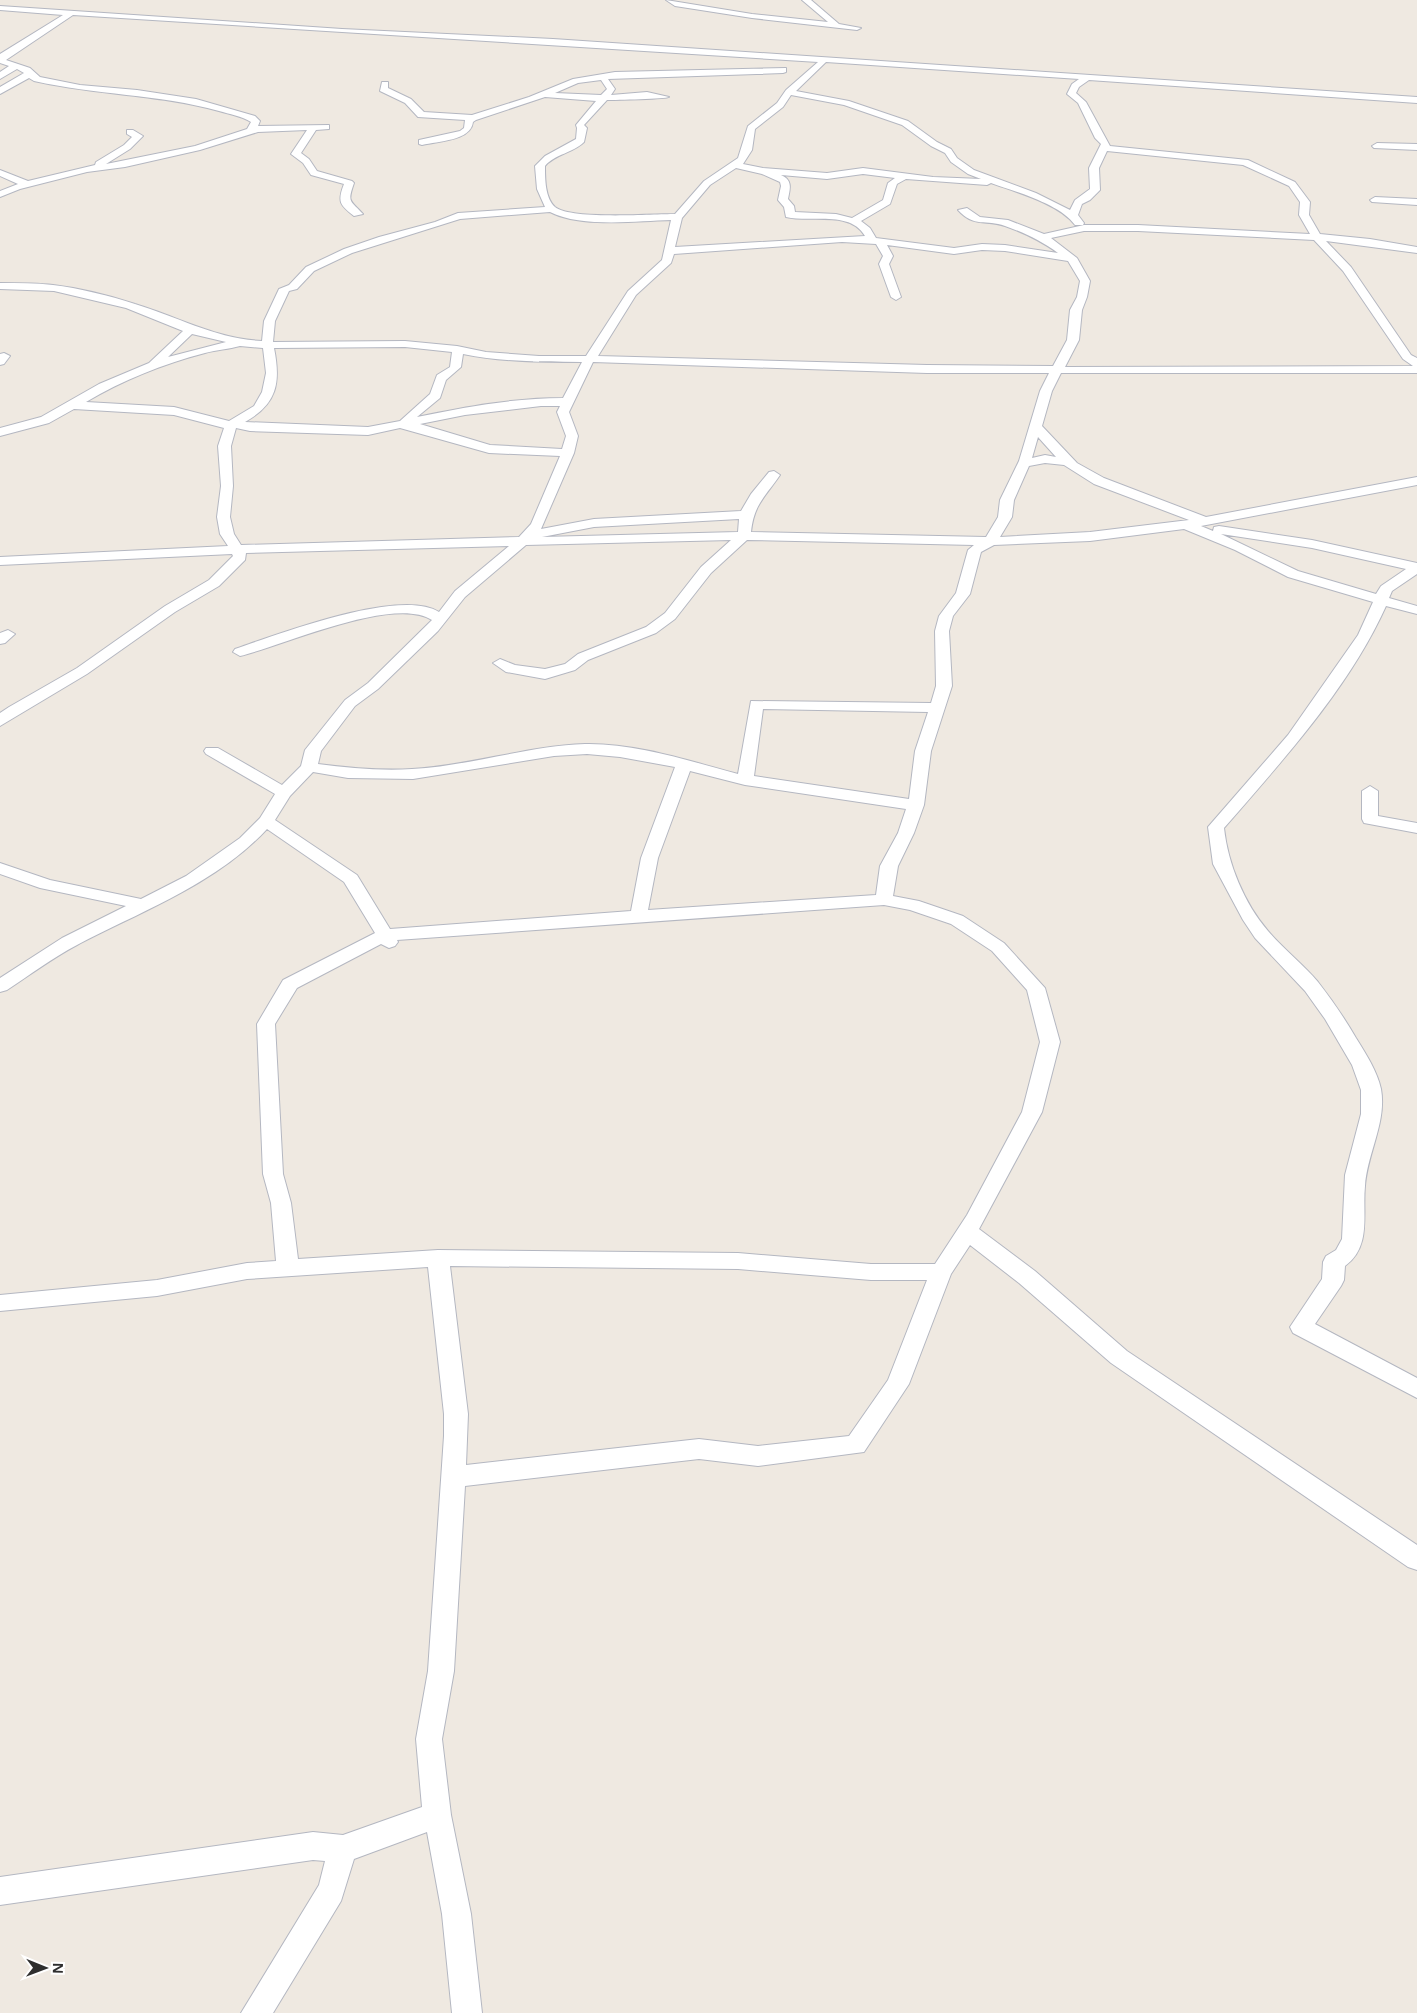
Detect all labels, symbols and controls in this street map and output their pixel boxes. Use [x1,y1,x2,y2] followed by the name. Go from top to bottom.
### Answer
[20,1943,70,1993] north arrow
[49,1962,68,1974] text: N

